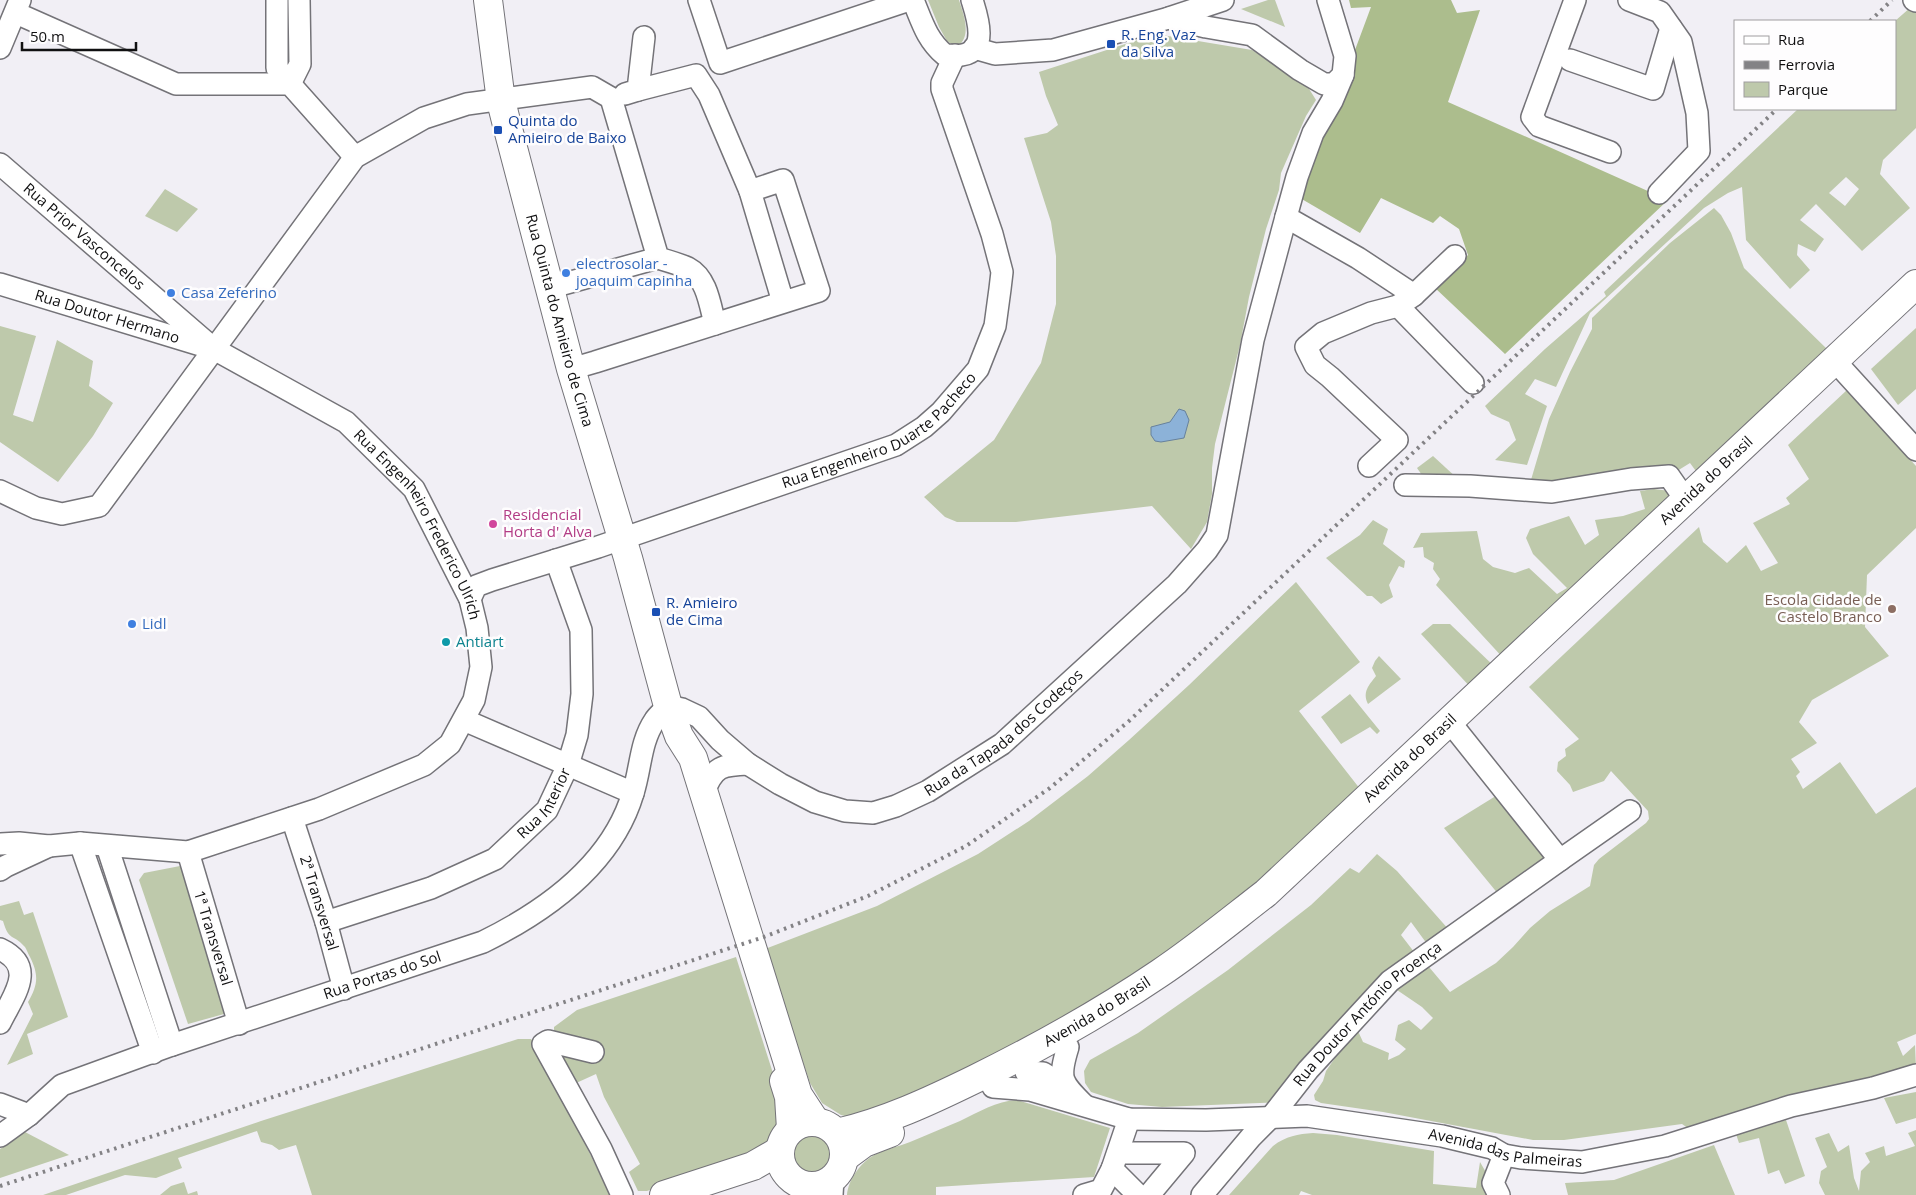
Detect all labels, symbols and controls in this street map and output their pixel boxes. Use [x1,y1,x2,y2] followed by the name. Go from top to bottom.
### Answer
[22,20,136,52] scale bar
[1734,20,1896,110] legend
[1121,24,1196,61] place label: R. Eng. Vaz da Silva
[30,26,65,46] text: 50 m
[1778,29,1805,49] text: Rua
[1105,38,1117,50] marker: R. Eng. Vaz da Silva
[1778,54,1835,74] text: Ferrovia
[1778,79,1828,99] text: Parque
[508,110,627,147] place label: Quinta do Amieiro de Baixo
[492,124,504,136] marker: Quinta do Amieiro de Baixo
[20,178,150,294] street label: Rua Prior Vasconcelos
[522,212,599,429] street label: Rua Quinta do Amieiro de Cima
[575,253,692,290] place label: electrosolar - joaquim capinha
[560,267,572,279] marker: electrosolar - joaquim capinha
[181,282,277,302] place label: Casa Zeferino
[33,284,182,347] street label: Rua Doutor Hermano
[165,287,177,299] marker: Casa Zeferino
[779,367,980,492] street label: Rua Engenheiro Duarte Pacheco
[350,424,486,622] street label: Rua Engenheiro Frederico Ulrich
[1655,431,1757,528] street label: Avenida do Brasil
[503,504,592,541] place label: Residencial Horta d' Alva
[487,518,499,530] marker: Residencial Horta d' Alva
[1764,589,1882,626] place label: Escola Cidade de Castelo Branco
[666,592,738,629] place label: R. Amieiro de Cima
[1886,603,1898,615] marker: Escola Cidade de Castelo Branco
[650,606,662,618] marker: R. Amieiro de Cima
[142,613,167,633] place label: Lidl
[126,618,138,630] marker: Lidl
[456,631,504,651] place label: Antiart
[440,636,452,648] marker: Antiart
[920,664,1086,800] street label: Rua da Tapada dos Codeços
[1358,709,1460,806] street label: Avenida do Brasil
[512,764,574,842] street label: Rua Interior
[296,853,344,953] street label: 2ª Transversal
[190,888,238,988] street label: 1ª Transversal
[1288,936,1445,1090] street label: Rua Doutor António Proença
[321,946,443,1003] street label: Rua Portas do Sol
[1040,971,1154,1051] street label: Avenida do Brasil
[1427,1123,1583,1171] street label: Avenida das Palmeiras

